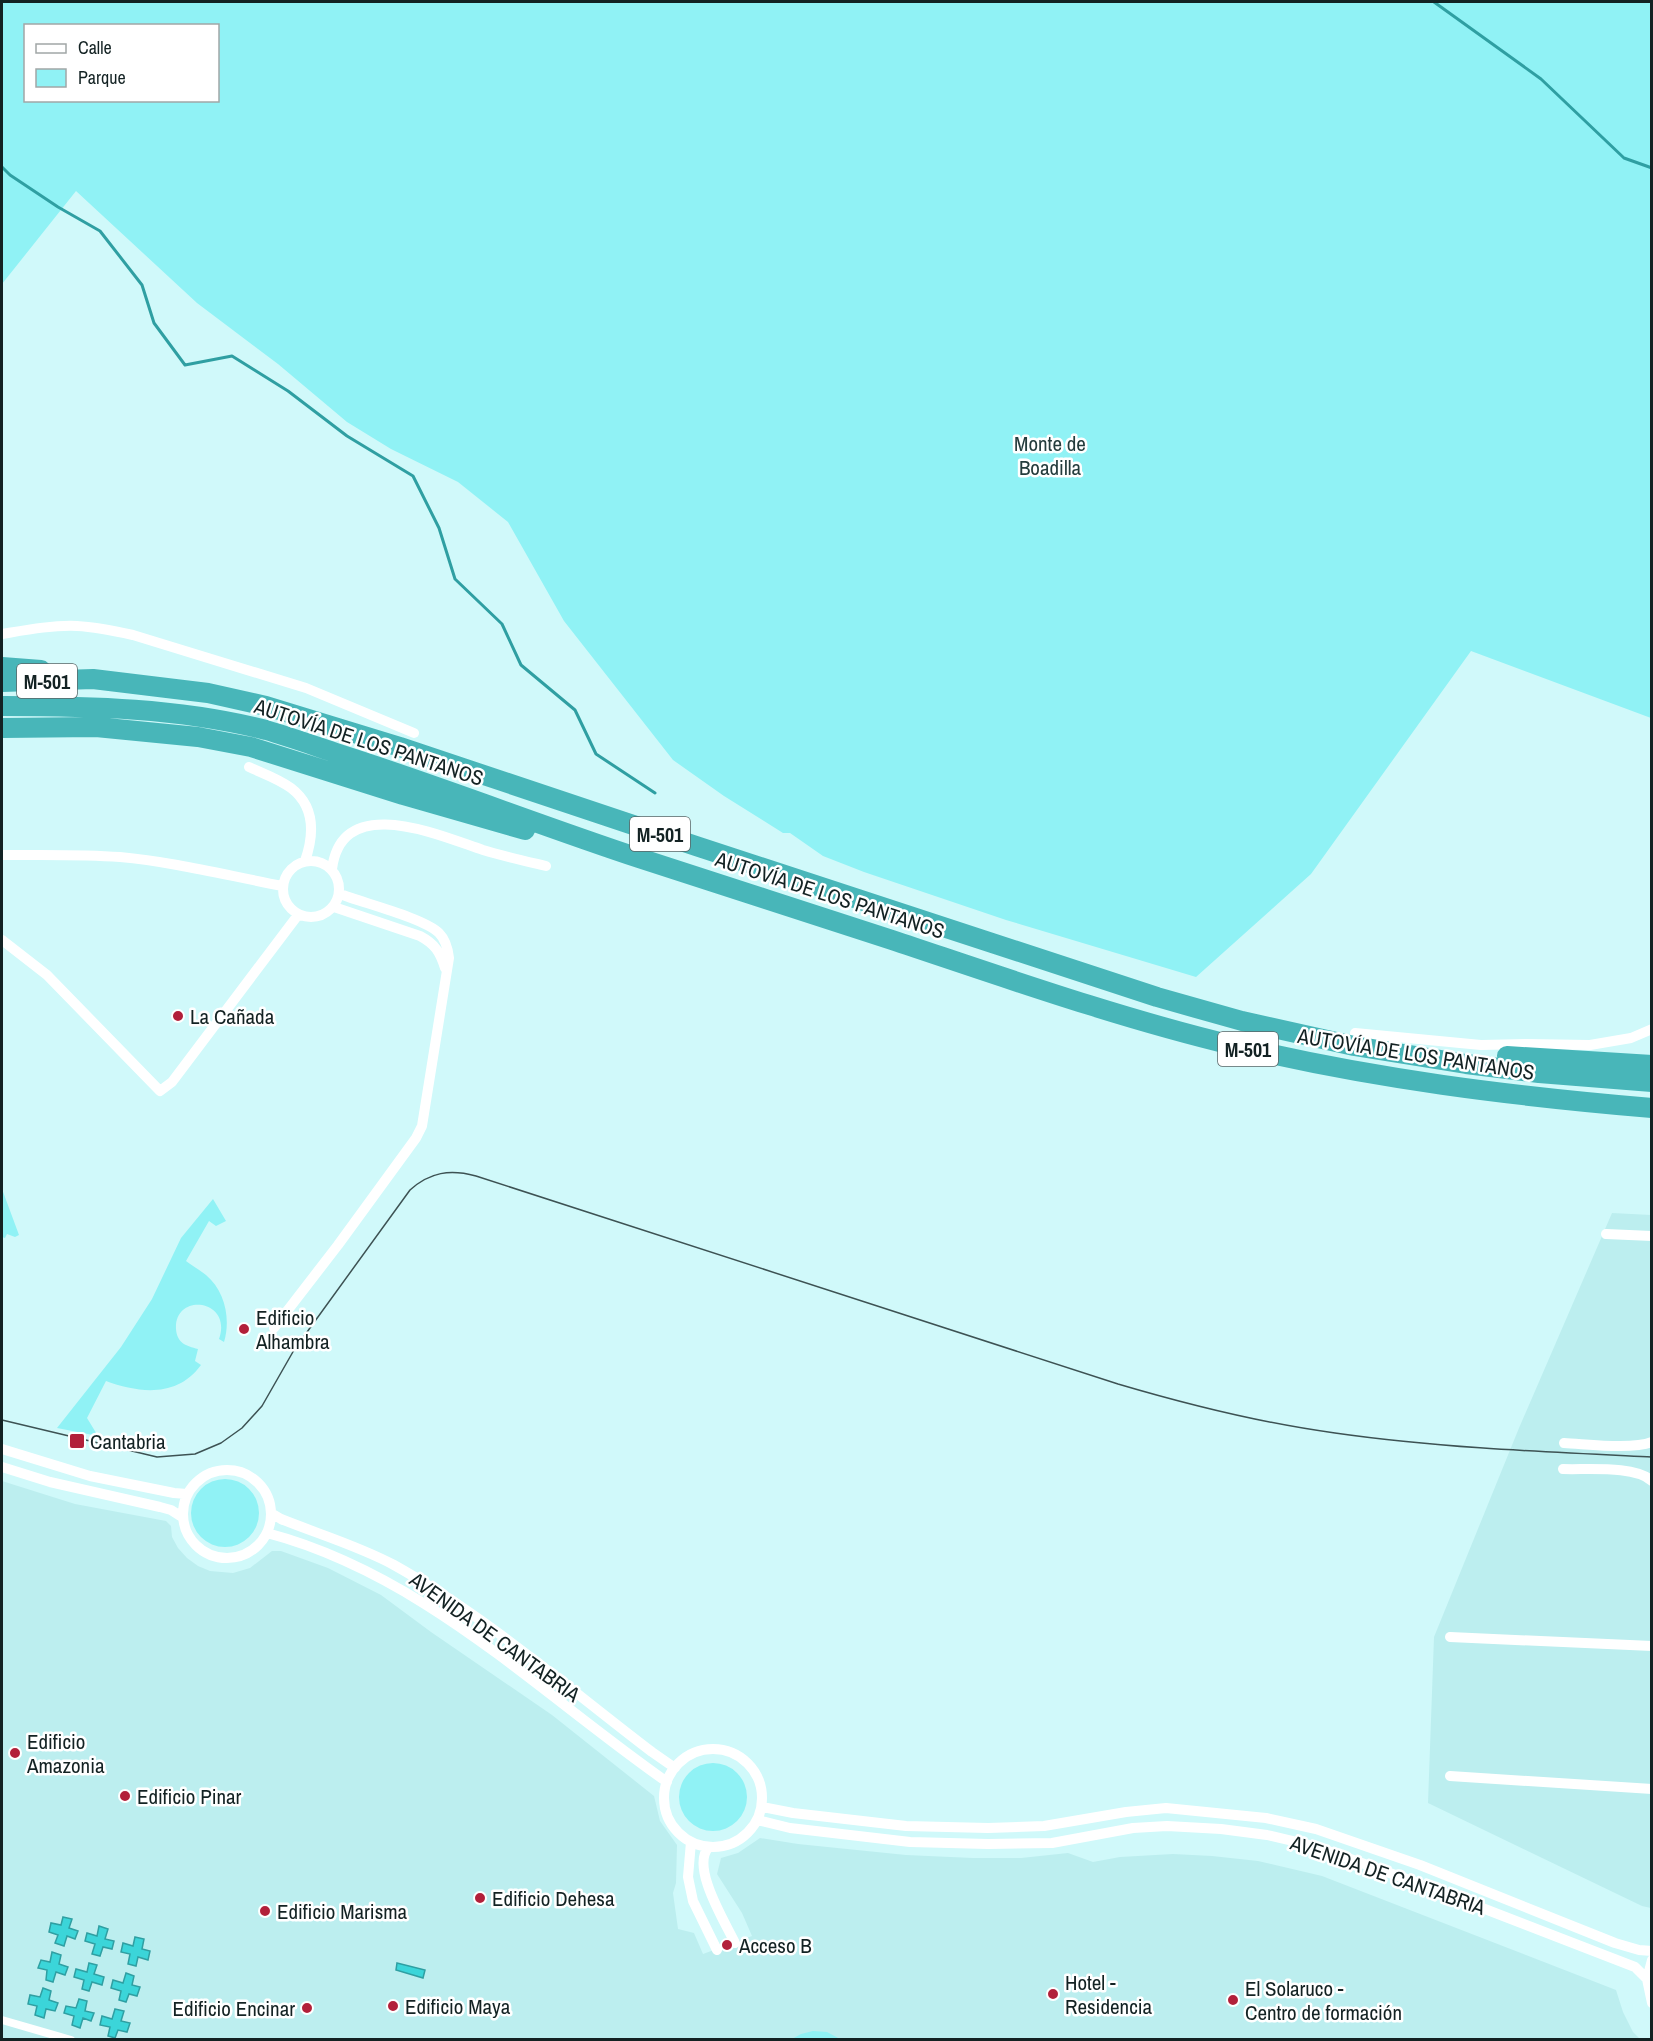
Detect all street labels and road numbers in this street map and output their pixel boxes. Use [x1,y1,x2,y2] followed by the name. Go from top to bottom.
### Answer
[17,664,77,698] road number: M-501
[250,691,487,793] street label: AUTOVÍA DE LOS PANTANOS
[630,817,690,851] road number: M-501
[711,844,948,946] street label: AUTOVÍA DE LOS PANTANOS
[1295,1021,1536,1087] street label: AUTOVÍA DE LOS PANTANOS
[1218,1032,1278,1066] road number: M-501
[403,1565,587,1709] street label: AVENIDA DE CANTABRIA
[1286,1828,1490,1922] street label: AVENIDA DE CANTABRIA

